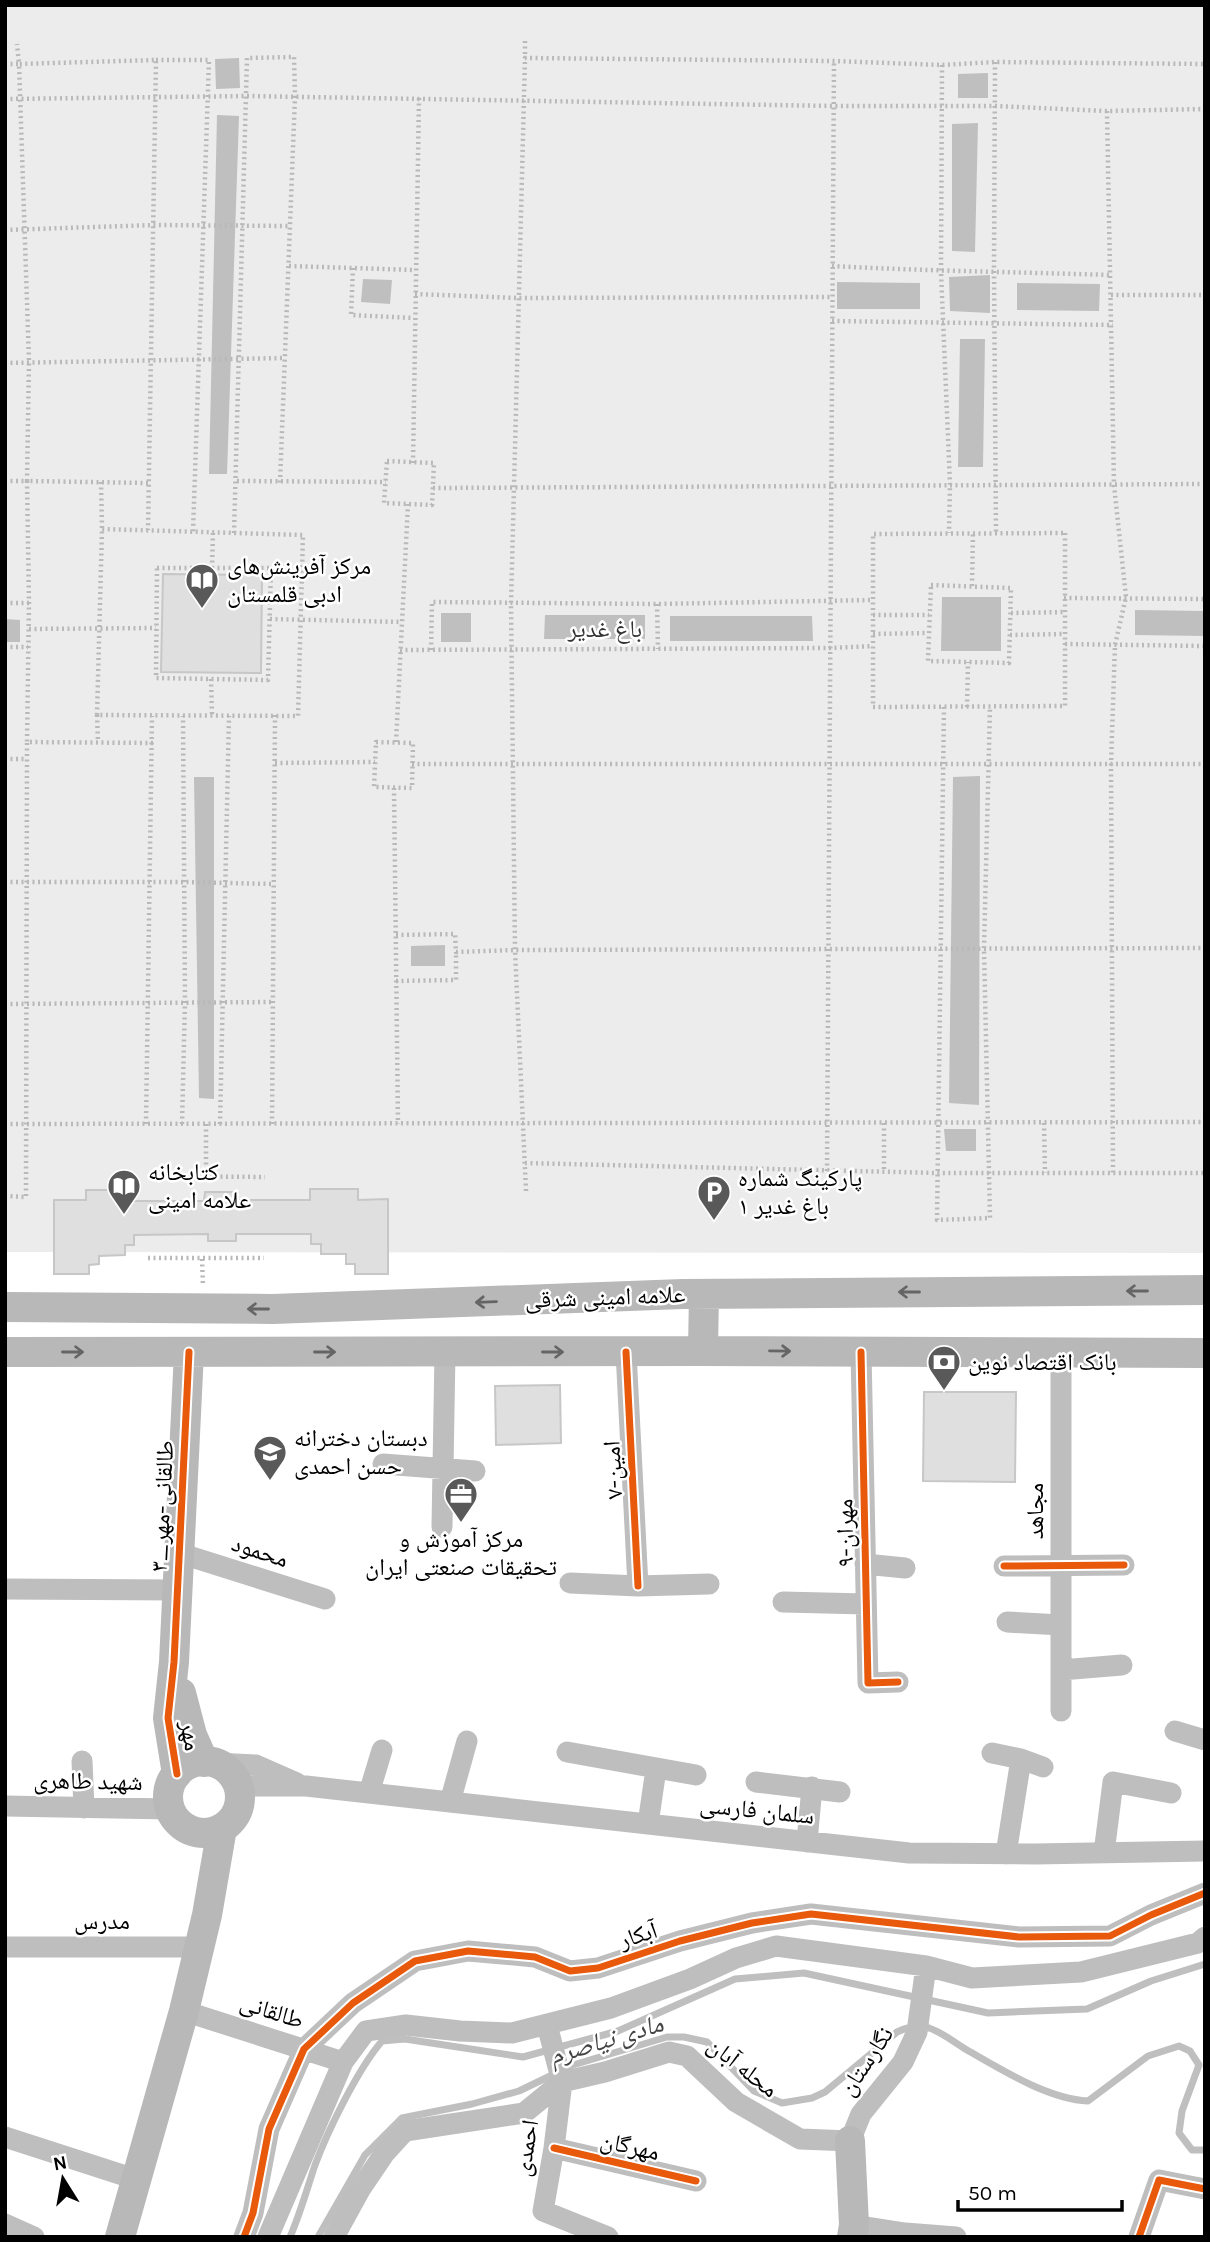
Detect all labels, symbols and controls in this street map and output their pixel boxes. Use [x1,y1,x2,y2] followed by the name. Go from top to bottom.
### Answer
[227,552,371,608] place label: مرکز آفرینش‌های ادبی قلمستان
[183,561,221,610] library icon: مرکز آفرینش‌های ادبی قلمستان
[567,615,642,644] park label: باغ غدیر
[148,1158,251,1214] place label: کتابخانه علامه امینی
[738,1164,862,1221] place label: پارکینگ شماره ۱ باغ غدیر
[105,1167,143,1216] library icon: کتابخانه علامه امینی
[695,1173,733,1222] parking icon: پارکینگ شماره ۱ باغ غدیر
[524,1280,686,1314] street label: علامه امینی شرقی
[1125,1284,1148,1298] one-way arrow
[898,1286,921,1299] one-way arrow
[474,1295,497,1308] one-way arrow
[247,1302,270,1316] one-way arrow
[925,1343,963,1392] bank icon: بانک اقتصاد نوین
[62,1345,85,1359] one-way arrow
[314,1345,337,1359] one-way arrow
[541,1345,564,1359] one-way arrow
[769,1345,792,1358] one-way arrow
[968,1348,1117,1376] place label: بانک اقتصاد نوین
[294,1424,428,1480] place label: دبستان دخترانه حسن احمدی
[251,1433,289,1482] school or university icon: دبستان دخترانه حسن احمدی
[145,1439,179,1573] street label: ۳_طالقانی-مهر
[597,1440,629,1500] street label: ۷-امین
[442,1475,480,1524] office icon: مرکز آموزش و تحقیقات صنعتی ایران
[1021,1483,1049,1539] street label: مجاهد
[830,1498,860,1568] street label: ۹-مهران
[365,1525,557,1581] place label: مرکز آموزش و تحقیقات صنعتی ایران
[228,1529,292,1573] street label: محمود
[175,1718,207,1753] street label: مهر
[33,1766,143,1796] street label: شهید طاهری
[698,1790,816,1830] street label: سلمان فارسی
[74,1907,130,1935] street label: مدرس
[614,1915,662,1955] street label: آبکار
[237,1988,307,2034] street label: طالقانی
[545,2007,667,2072] water label: مادی نیاصرم
[833,2021,899,2101] street label: نگارستان
[702,2031,784,2103] street label: محله آبان
[508,2118,544,2178] street label: احمدی
[598,2126,662,2166] street label: مهرگان
[28,2144,98,2214] north arrow
[51,2151,69,2175] text: N
[958,2168,1122,2212] scale bar
[968,2181,1017,2205] text: 50 m

